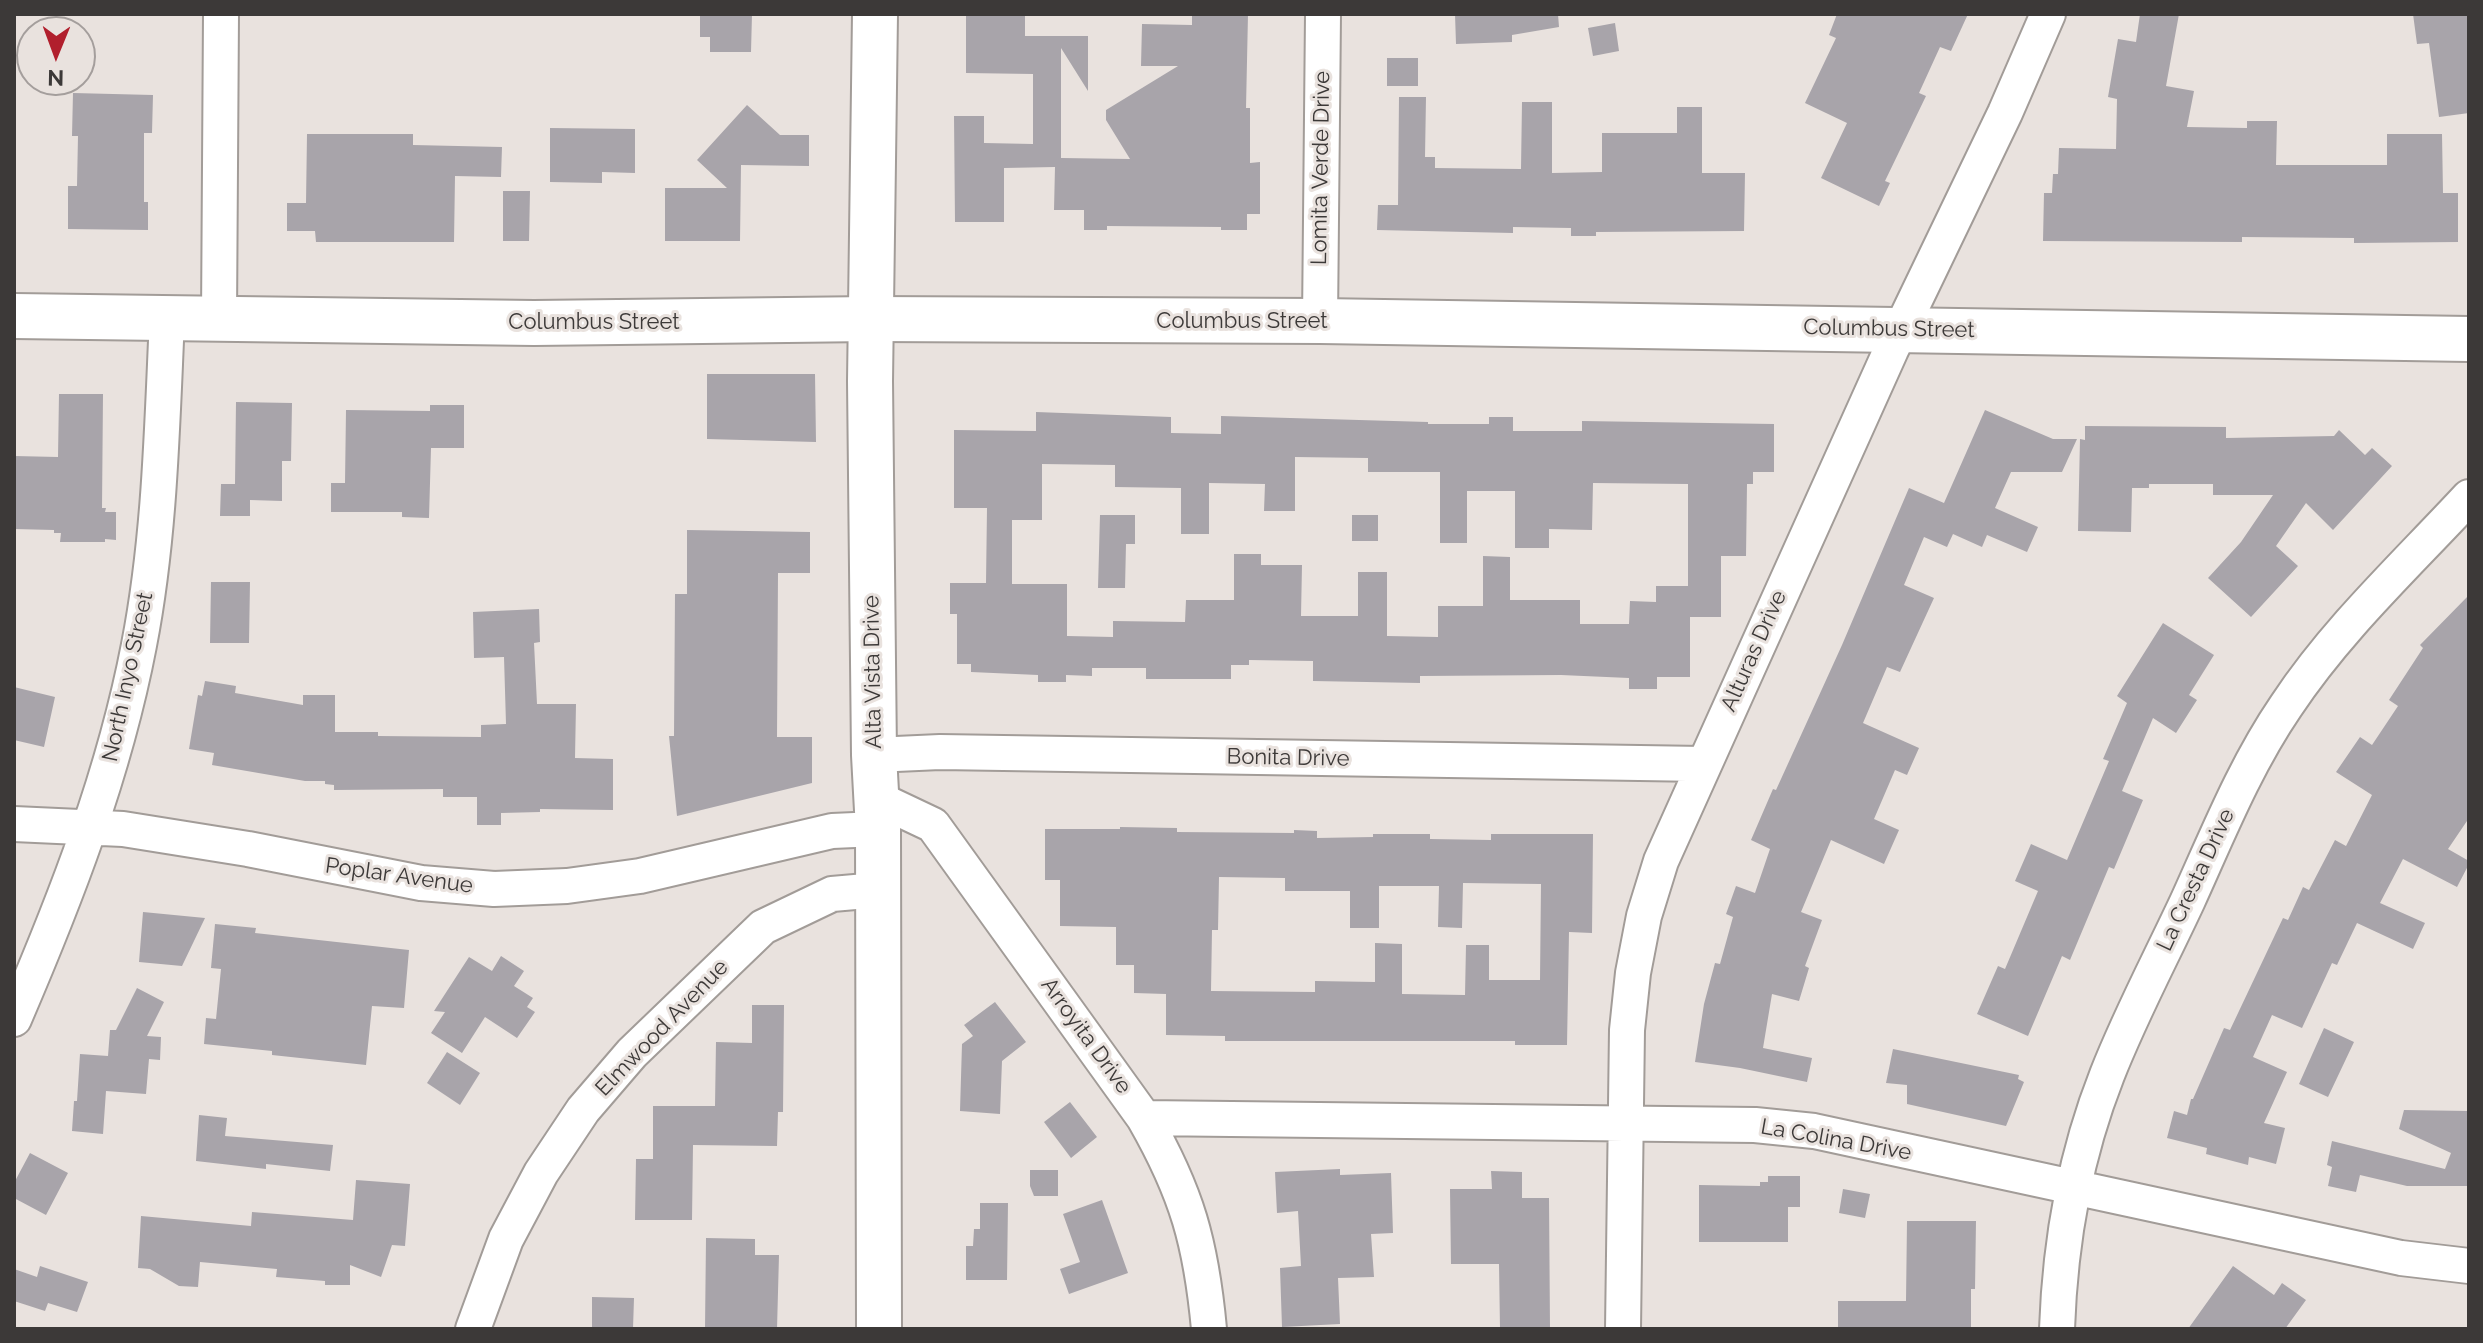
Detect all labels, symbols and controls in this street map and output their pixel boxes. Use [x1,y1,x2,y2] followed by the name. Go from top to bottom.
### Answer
[16,16,96,96] north arrow
[47,65,64,91] text: N
[1306,71,1336,265] street label: Lomita Verde Drive
[1156,308,1328,334] street label: Columbus Street
[508,309,680,335] street label: Columbus Street
[1803,314,1975,344] street label: Columbus Street
[1716,586,1792,716] street label: Alturas Drive
[97,590,159,764] street label: North Inyo Street
[858,595,888,749] street label: Alta Vista Drive
[1226,744,1350,772] street label: Bonita Drive
[2152,805,2240,955] street label: La Cresta Drive
[324,853,474,899] street label: Poplar Avenue
[590,954,734,1102] street label: Elmwood Avenue
[1035,973,1137,1099] street label: Arroyita Drive
[1759,1114,1913,1166] street label: La Colina Drive

